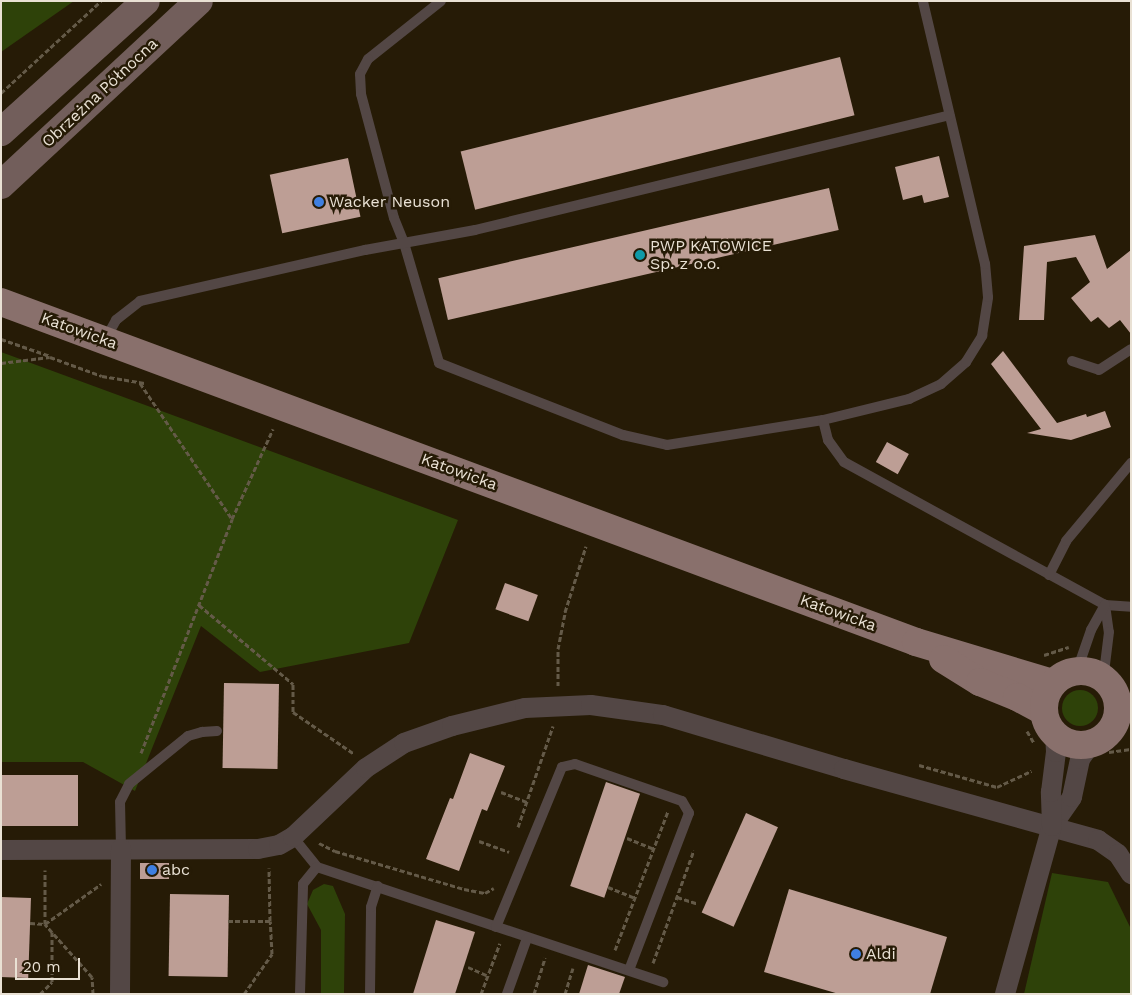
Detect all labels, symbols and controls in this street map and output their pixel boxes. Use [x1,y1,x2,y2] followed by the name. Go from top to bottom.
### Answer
[38,34,162,152] street label: Obrzeżna Północna
[329,192,450,212] place label: Wacker Neuson
[313,196,325,208] marker: Wacker Neuson
[650,236,772,274] place label: PWP KATOWICE Sp. z o.o.
[634,249,646,261] marker: PWP KATOWICE Sp. z o.o.
[38,308,120,354] street label: Katowicka
[418,449,500,495] street label: Katowicka
[797,590,879,636] street label: Katowicka
[162,860,190,880] place label: abc
[146,864,158,876] marker: abc
[866,944,896,964] place label: Aldi
[18,948,82,980] scale bar
[850,948,862,960] marker: Aldi
[23,958,61,976] text: 20 m

